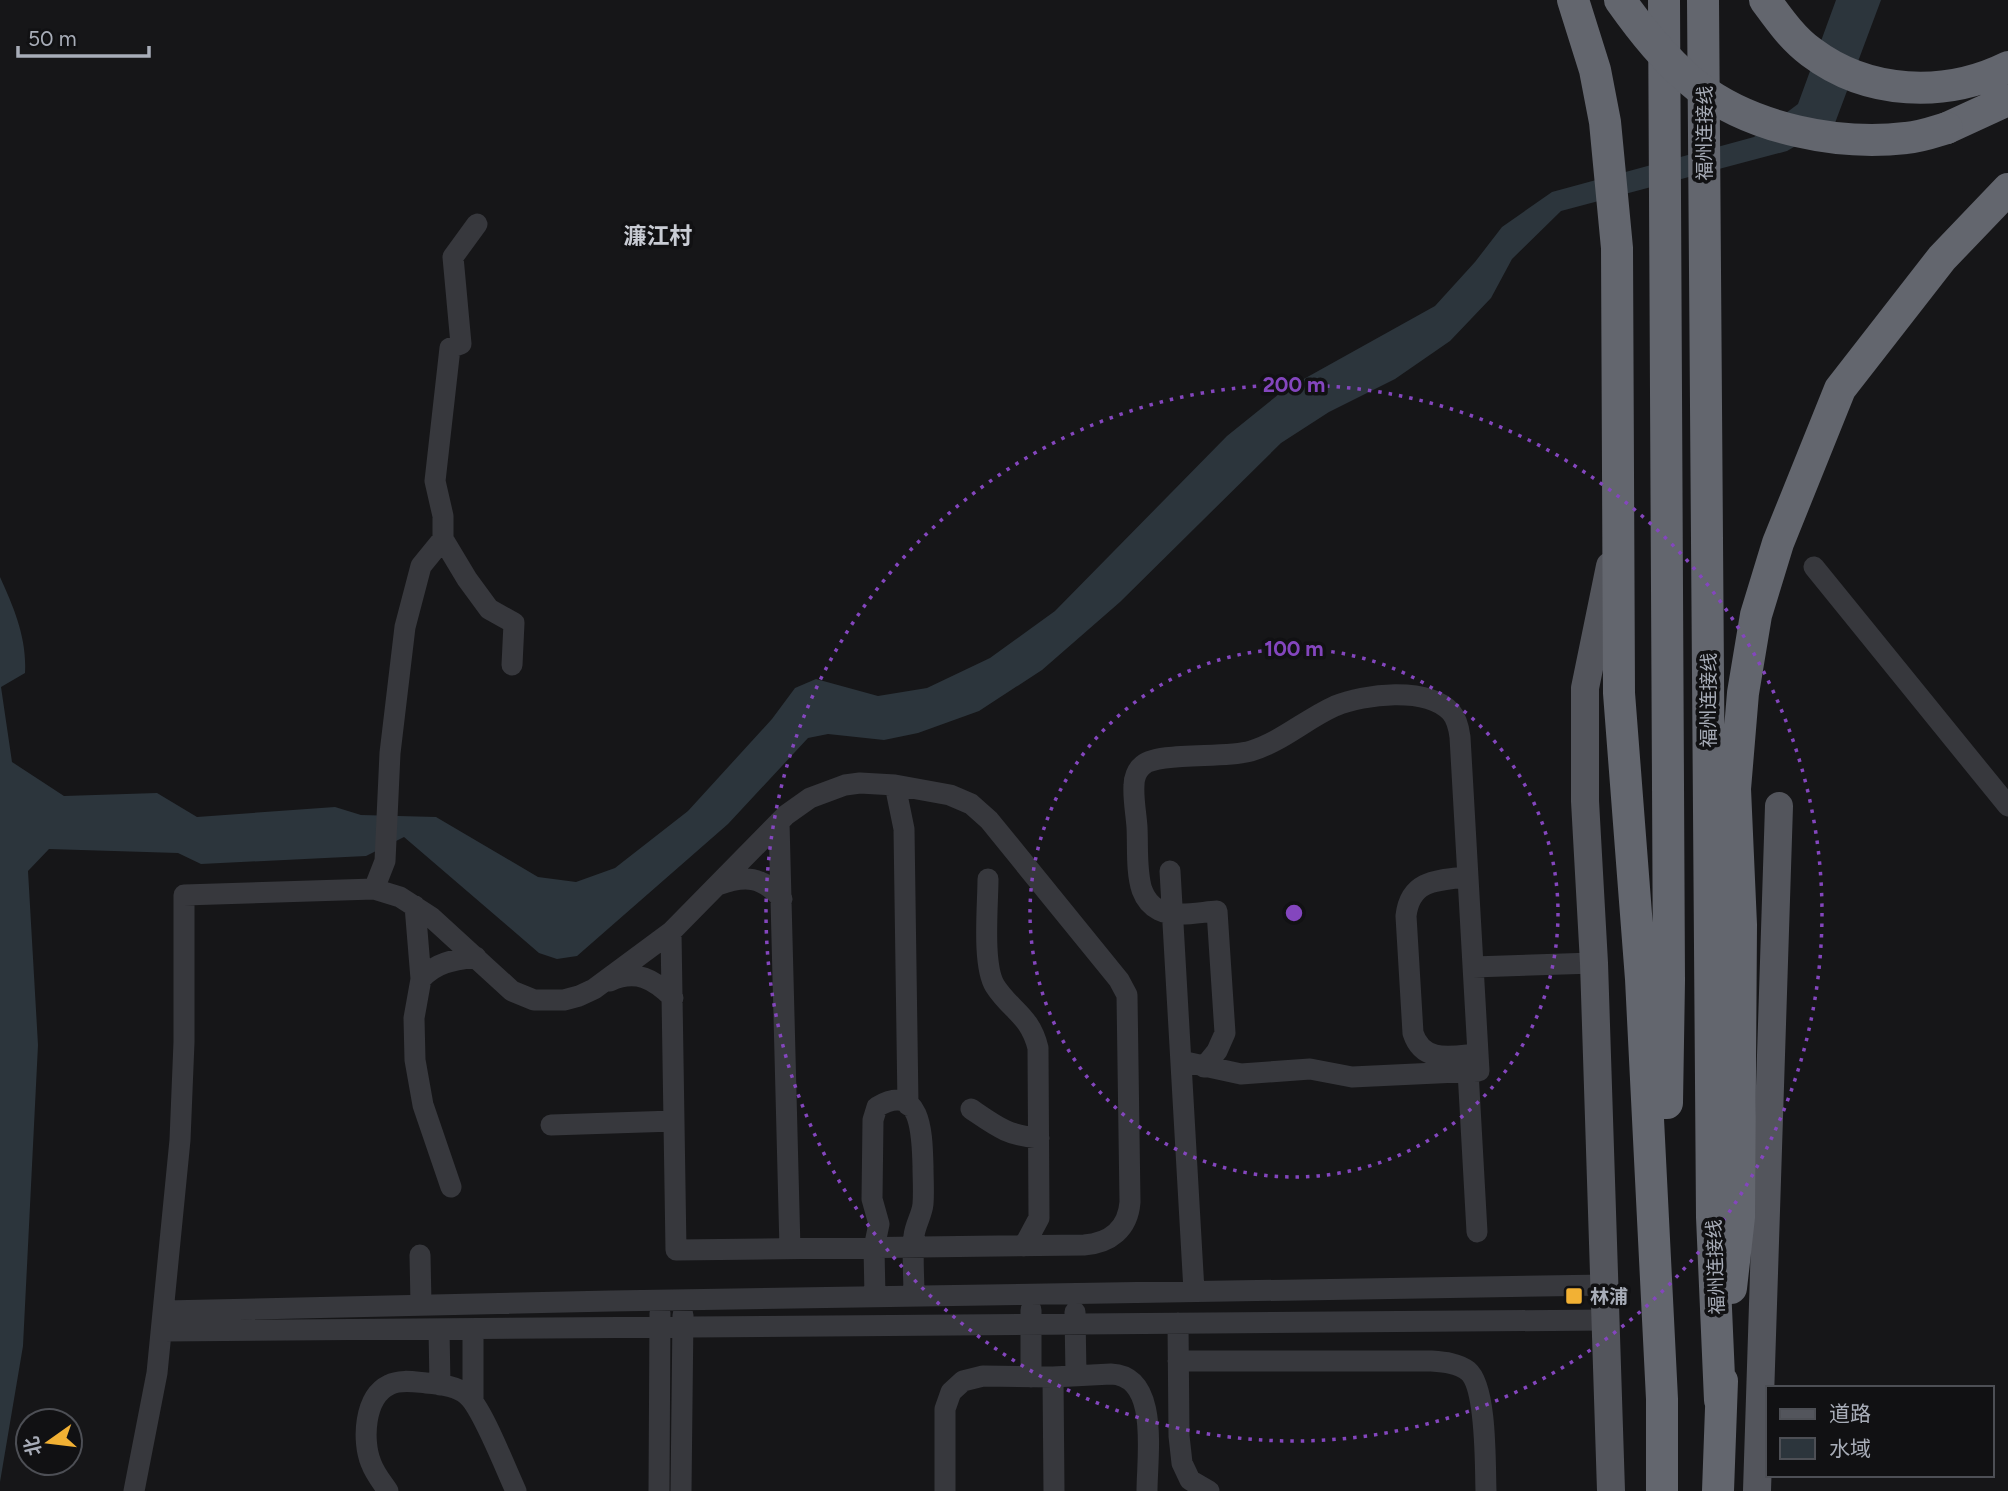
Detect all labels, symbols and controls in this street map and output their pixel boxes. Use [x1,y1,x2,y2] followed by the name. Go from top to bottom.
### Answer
[18,14,149,58] scale bar
[28,26,77,51] text: 50 m
[1693,85,1716,181] street label: 福州连接线
[624,222,693,250] district label: 濂江村
[1263,372,1325,397] text: 200 m
[1264,636,1324,661] text: 100 m
[1697,652,1720,748] street label: 福州连接线
[1282,901,1306,925] centre of rings
[1702,1219,1729,1315] street label: 福州连接线
[1590,1285,1628,1308] place label: 林浦
[1564,1286,1584,1306] marker: 林浦
[1766,1386,1994,1477] legend
[1829,1401,1871,1426] text: 道路
[14,1407,84,1477] north arrow
[20,1434,46,1458] text: 北
[1829,1436,1871,1461] text: 水域

